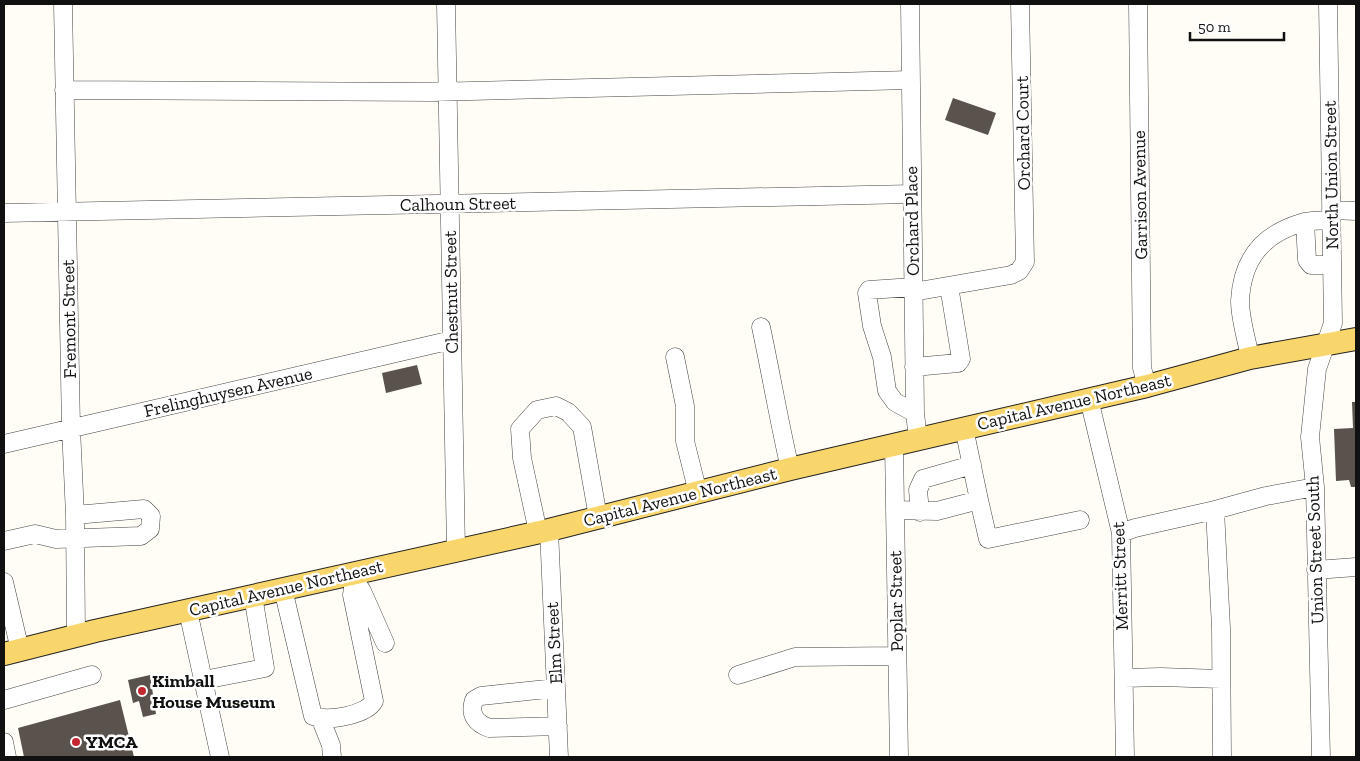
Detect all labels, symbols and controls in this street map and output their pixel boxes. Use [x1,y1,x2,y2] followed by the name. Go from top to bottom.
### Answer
[1190,10,1284,42] scale bar
[1198,18,1231,36] text: 50 m
[1011,75,1035,190] street label: Orchard Court
[1319,100,1343,250] street label: North Union Street
[1128,130,1152,260] street label: Garrison Avenue
[900,166,924,276] street label: Orchard Place
[400,192,517,216] street label: Calhoun Street
[439,230,463,354] street label: Chestnut Street
[57,259,81,379] street label: Fremont Street
[142,362,314,422] street label: Frelinghuysen Avenue
[975,369,1173,435] street label: Capital Avenue Northeast
[581,462,779,532] street label: Capital Avenue Northeast
[1301,475,1329,625] street label: Union Street South
[1107,521,1133,631] street label: Merritt Street
[884,550,908,652] street label: Poplar Street
[187,555,385,621] street label: Capital Avenue Northeast
[541,601,567,685] street label: Elm Street
[152,670,275,713] place label: Kimball House Museum
[136,685,148,697] marker: Kimball House Museum
[86,731,138,753] place label: YMCA
[70,736,82,748] marker: YMCA

